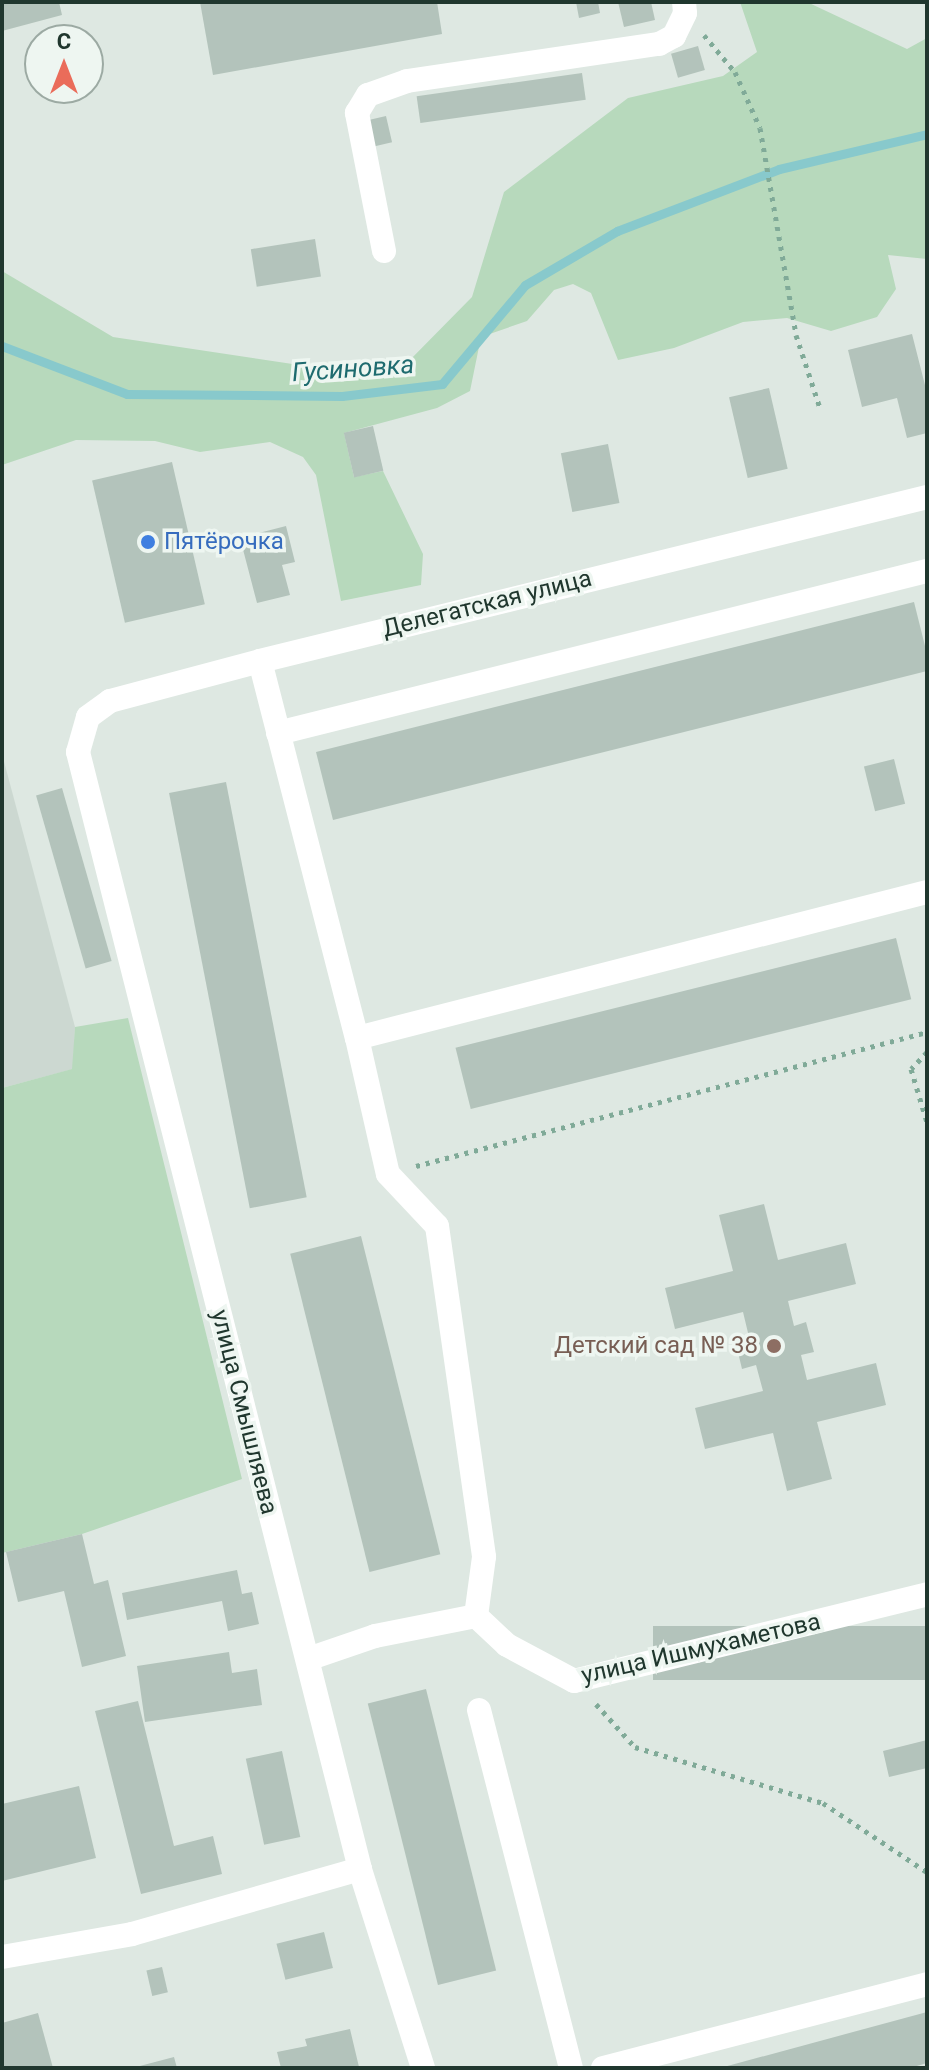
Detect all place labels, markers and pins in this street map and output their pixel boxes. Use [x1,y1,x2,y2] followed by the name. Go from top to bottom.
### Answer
[164,528,284,556] place label: Пятёрочка
[139,533,157,551] marker: Пятёрочка
[554,1332,758,1360] place label: Детский сад № 38
[765,1337,783,1355] marker: Детский сад № 38

